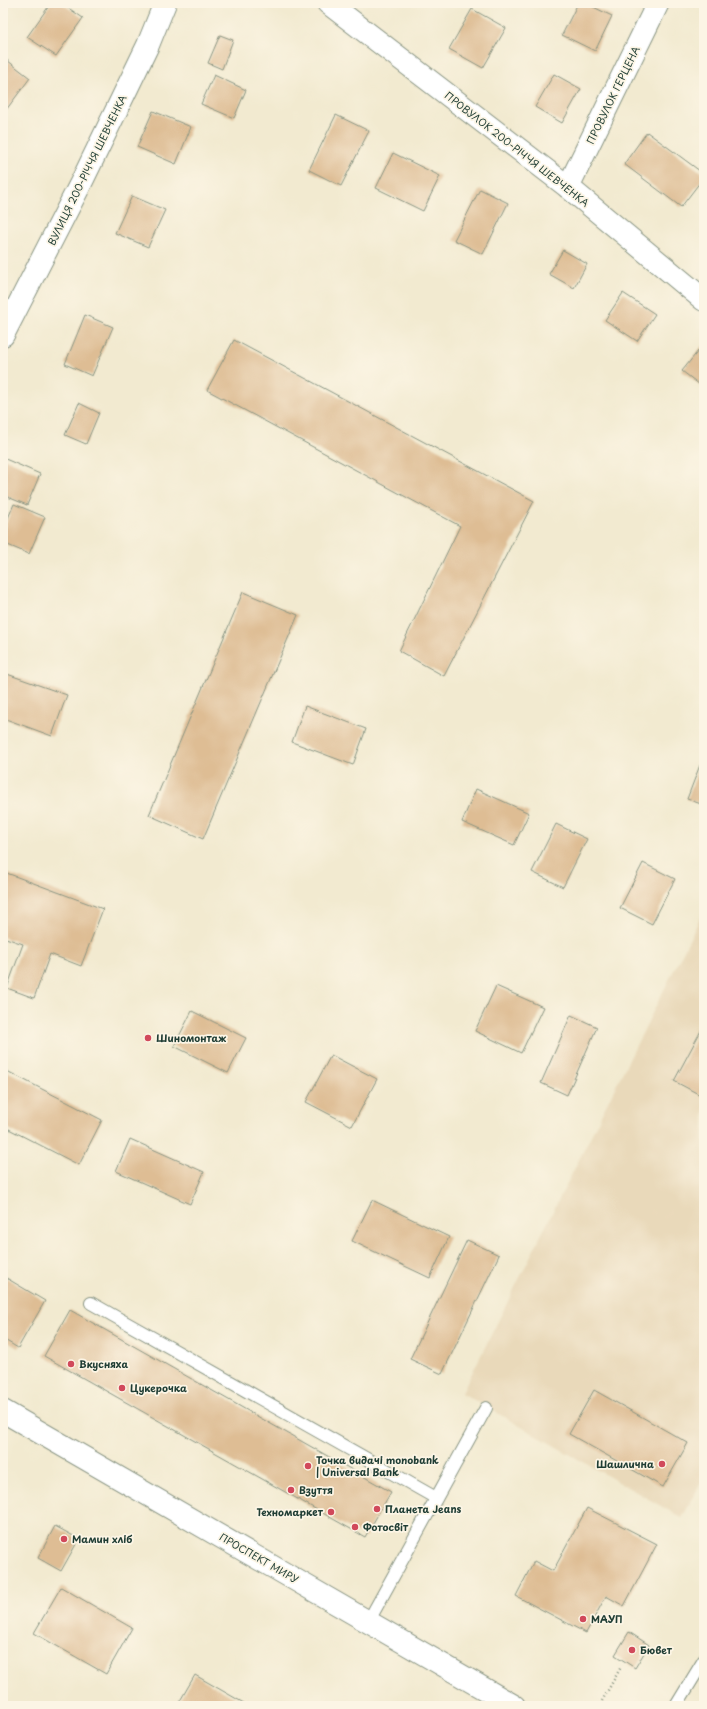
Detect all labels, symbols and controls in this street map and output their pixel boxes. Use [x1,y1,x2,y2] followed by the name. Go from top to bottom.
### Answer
[582,43,643,146] street label: ПРОВУЛОК ГЕРЦЕНА
[442,87,593,210] street label: ПРОВУЛОК 200-РІЧЧЯ ШЕВЧЕНКА
[43,92,130,248] street label: ВУЛИЦЯ 200-РІЧЧЯ ШЕВЧЕНКА
[156,1030,226,1045] place label: Шиномонтаж
[143,1033,153,1043] marker: Шиномонтаж
[79,1356,128,1372] place label: Вкусняха
[66,1359,76,1369] marker: Вкусняха
[130,1380,187,1396] place label: Цукерочка
[117,1383,127,1393] marker: Цукерочка
[316,1452,439,1479] place label: Точка видачі monobank | Universal Bank
[596,1456,654,1471] place label: Шашлична
[657,1459,667,1469] marker: Шашлична
[303,1461,313,1471] marker: Точка видачі monobank | Universal Bank
[299,1482,333,1498] place label: Взуття
[286,1485,296,1495] marker: Взуття
[385,1501,462,1516] place label: Планета Jeans
[256,1504,324,1519] place label: Техномаркет
[372,1504,382,1514] marker: Планета Jeans
[326,1507,336,1517] marker: Техномаркет
[363,1519,409,1534] place label: Фотосвіт
[350,1522,360,1532] marker: Фотосвіт
[217,1529,302,1586] street label: ПРОСПЕКТ МИРУ
[72,1531,132,1546] place label: Мамин хліб
[59,1534,69,1544] marker: Мамин хліб
[591,1611,623,1626] place label: МАУП
[578,1614,588,1624] marker: МАУП
[640,1642,673,1657] place label: Бювет
[627,1645,637,1655] marker: Бювет

